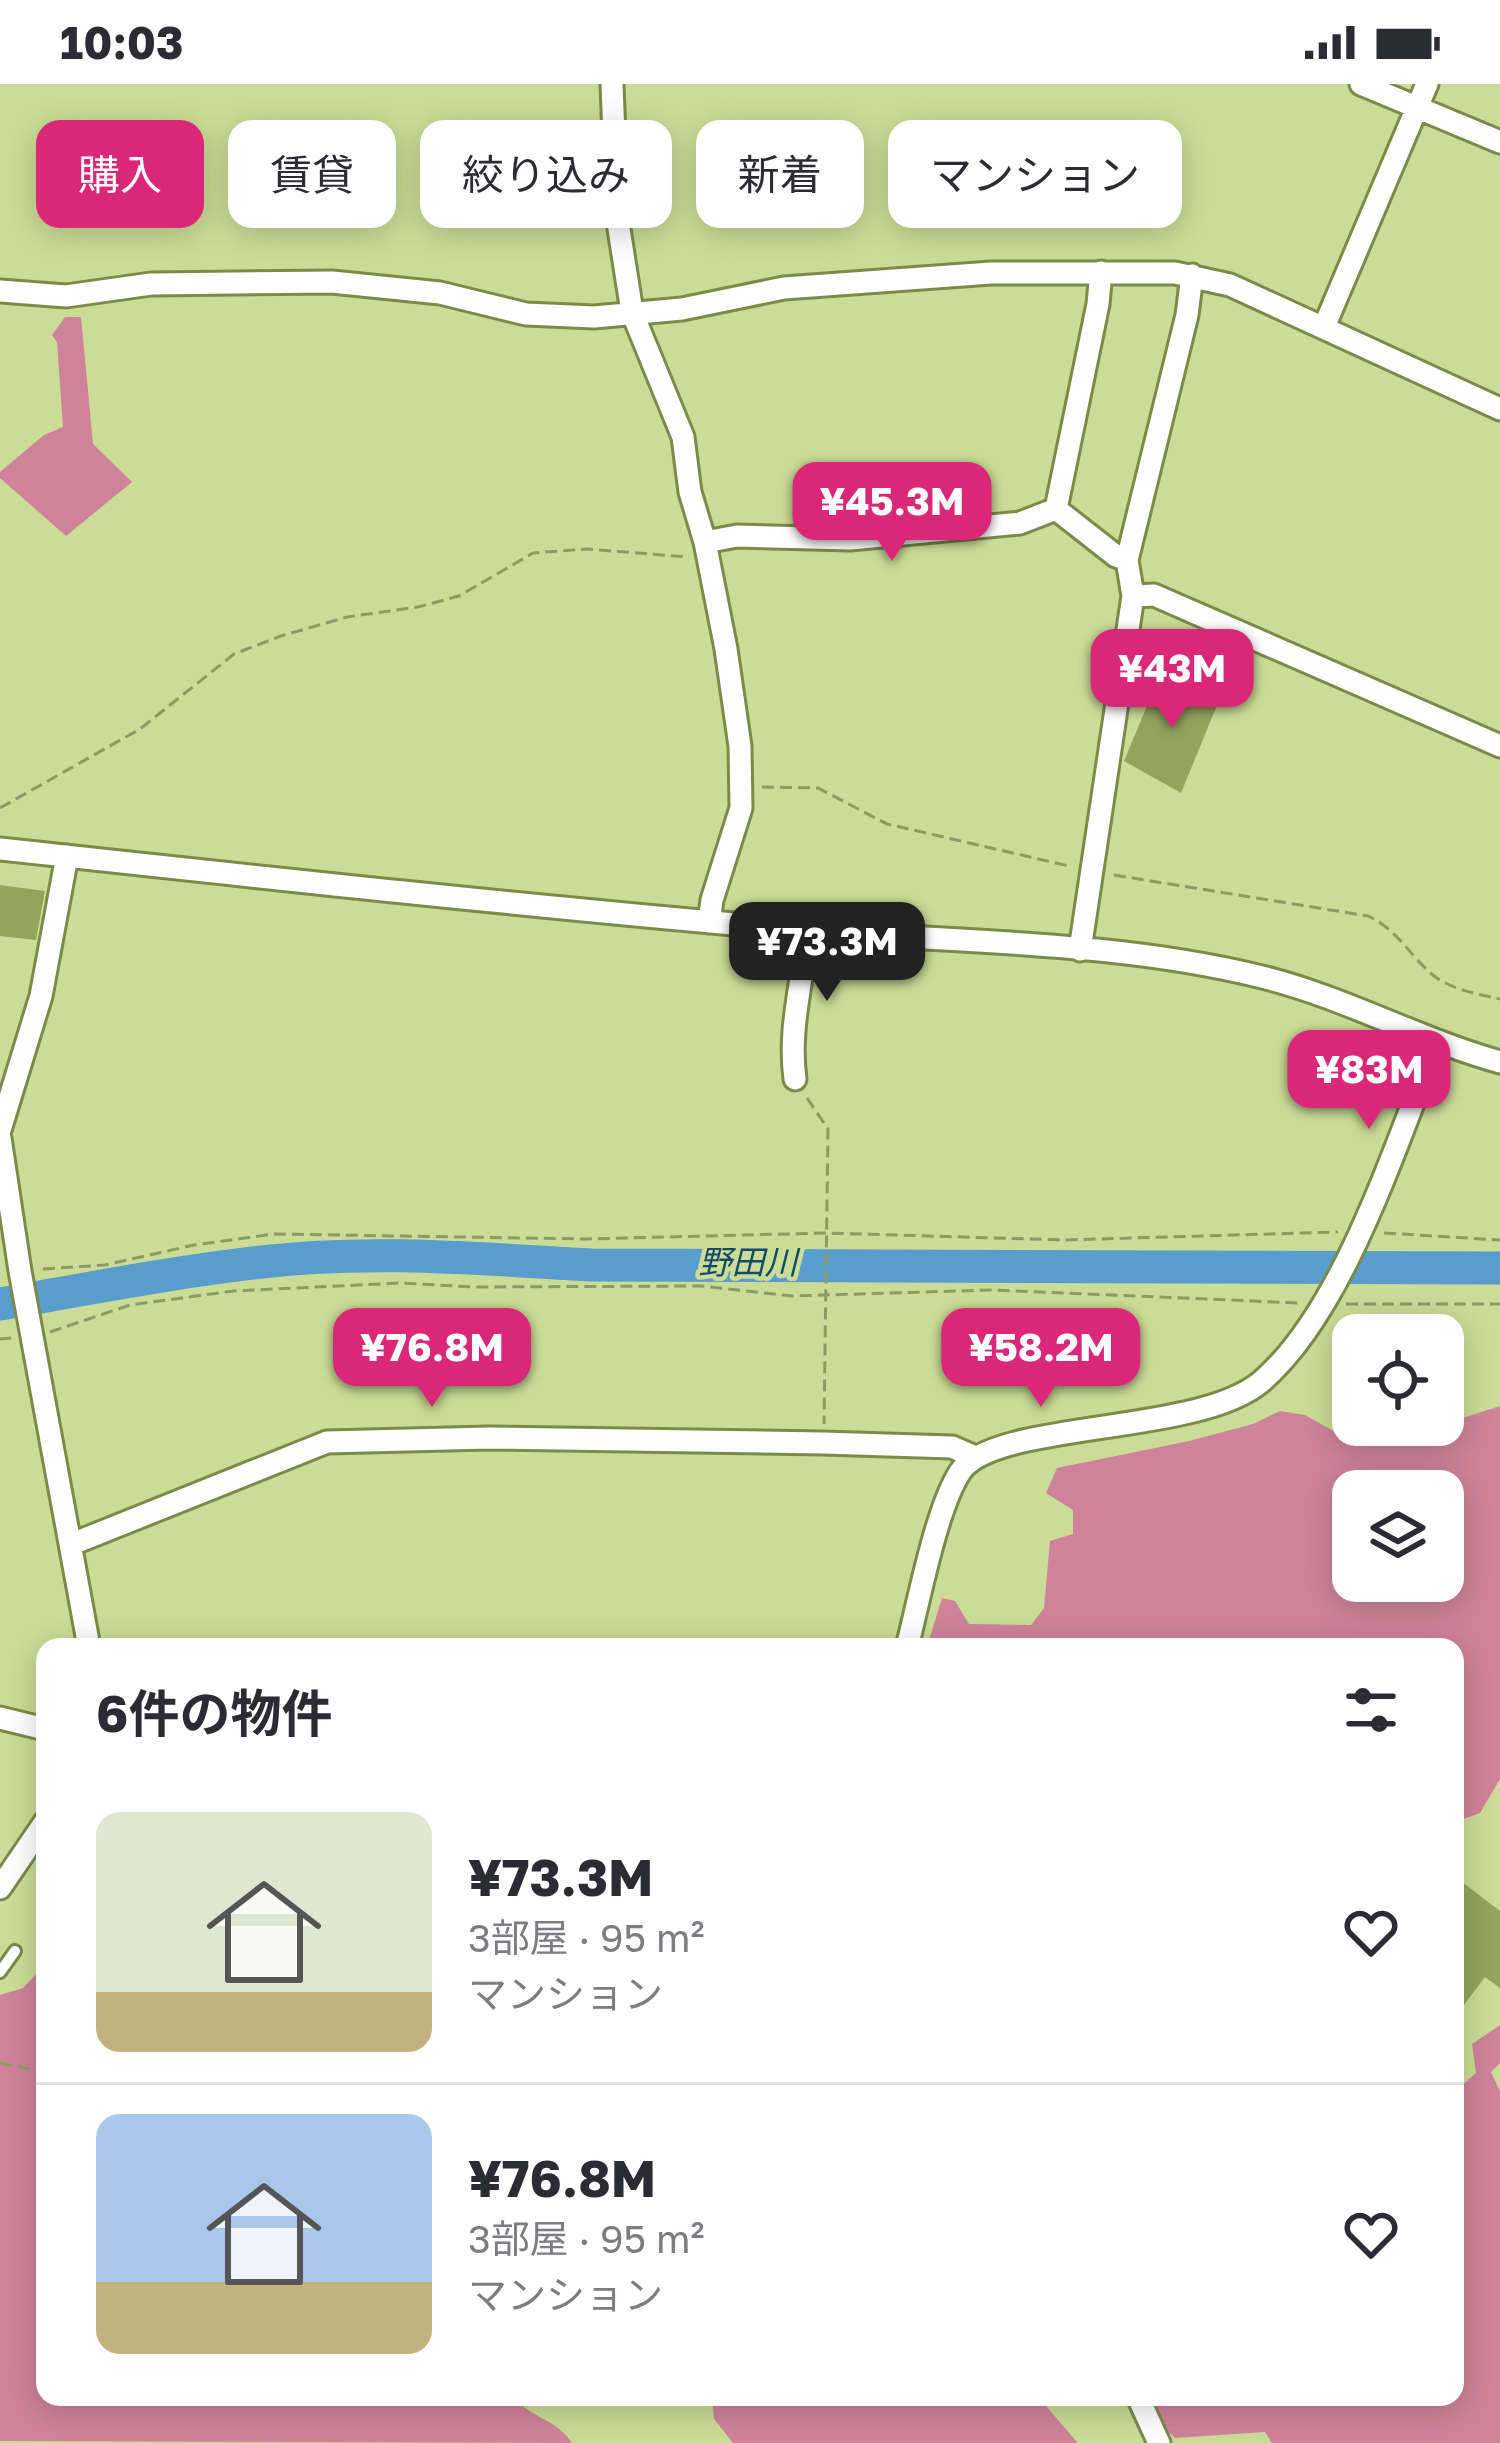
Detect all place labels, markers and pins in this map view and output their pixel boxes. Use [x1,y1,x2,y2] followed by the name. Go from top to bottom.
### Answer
[794,462,990,564] pin: ¥45.3M
[1101,629,1243,731] pin: ¥43M
[729,902,925,1004] pin: ¥73.3M
[1298,1030,1440,1132] pin: ¥83M
[334,1308,530,1410] pin: ¥76.8M
[943,1308,1139,1410] pin: ¥58.2M

